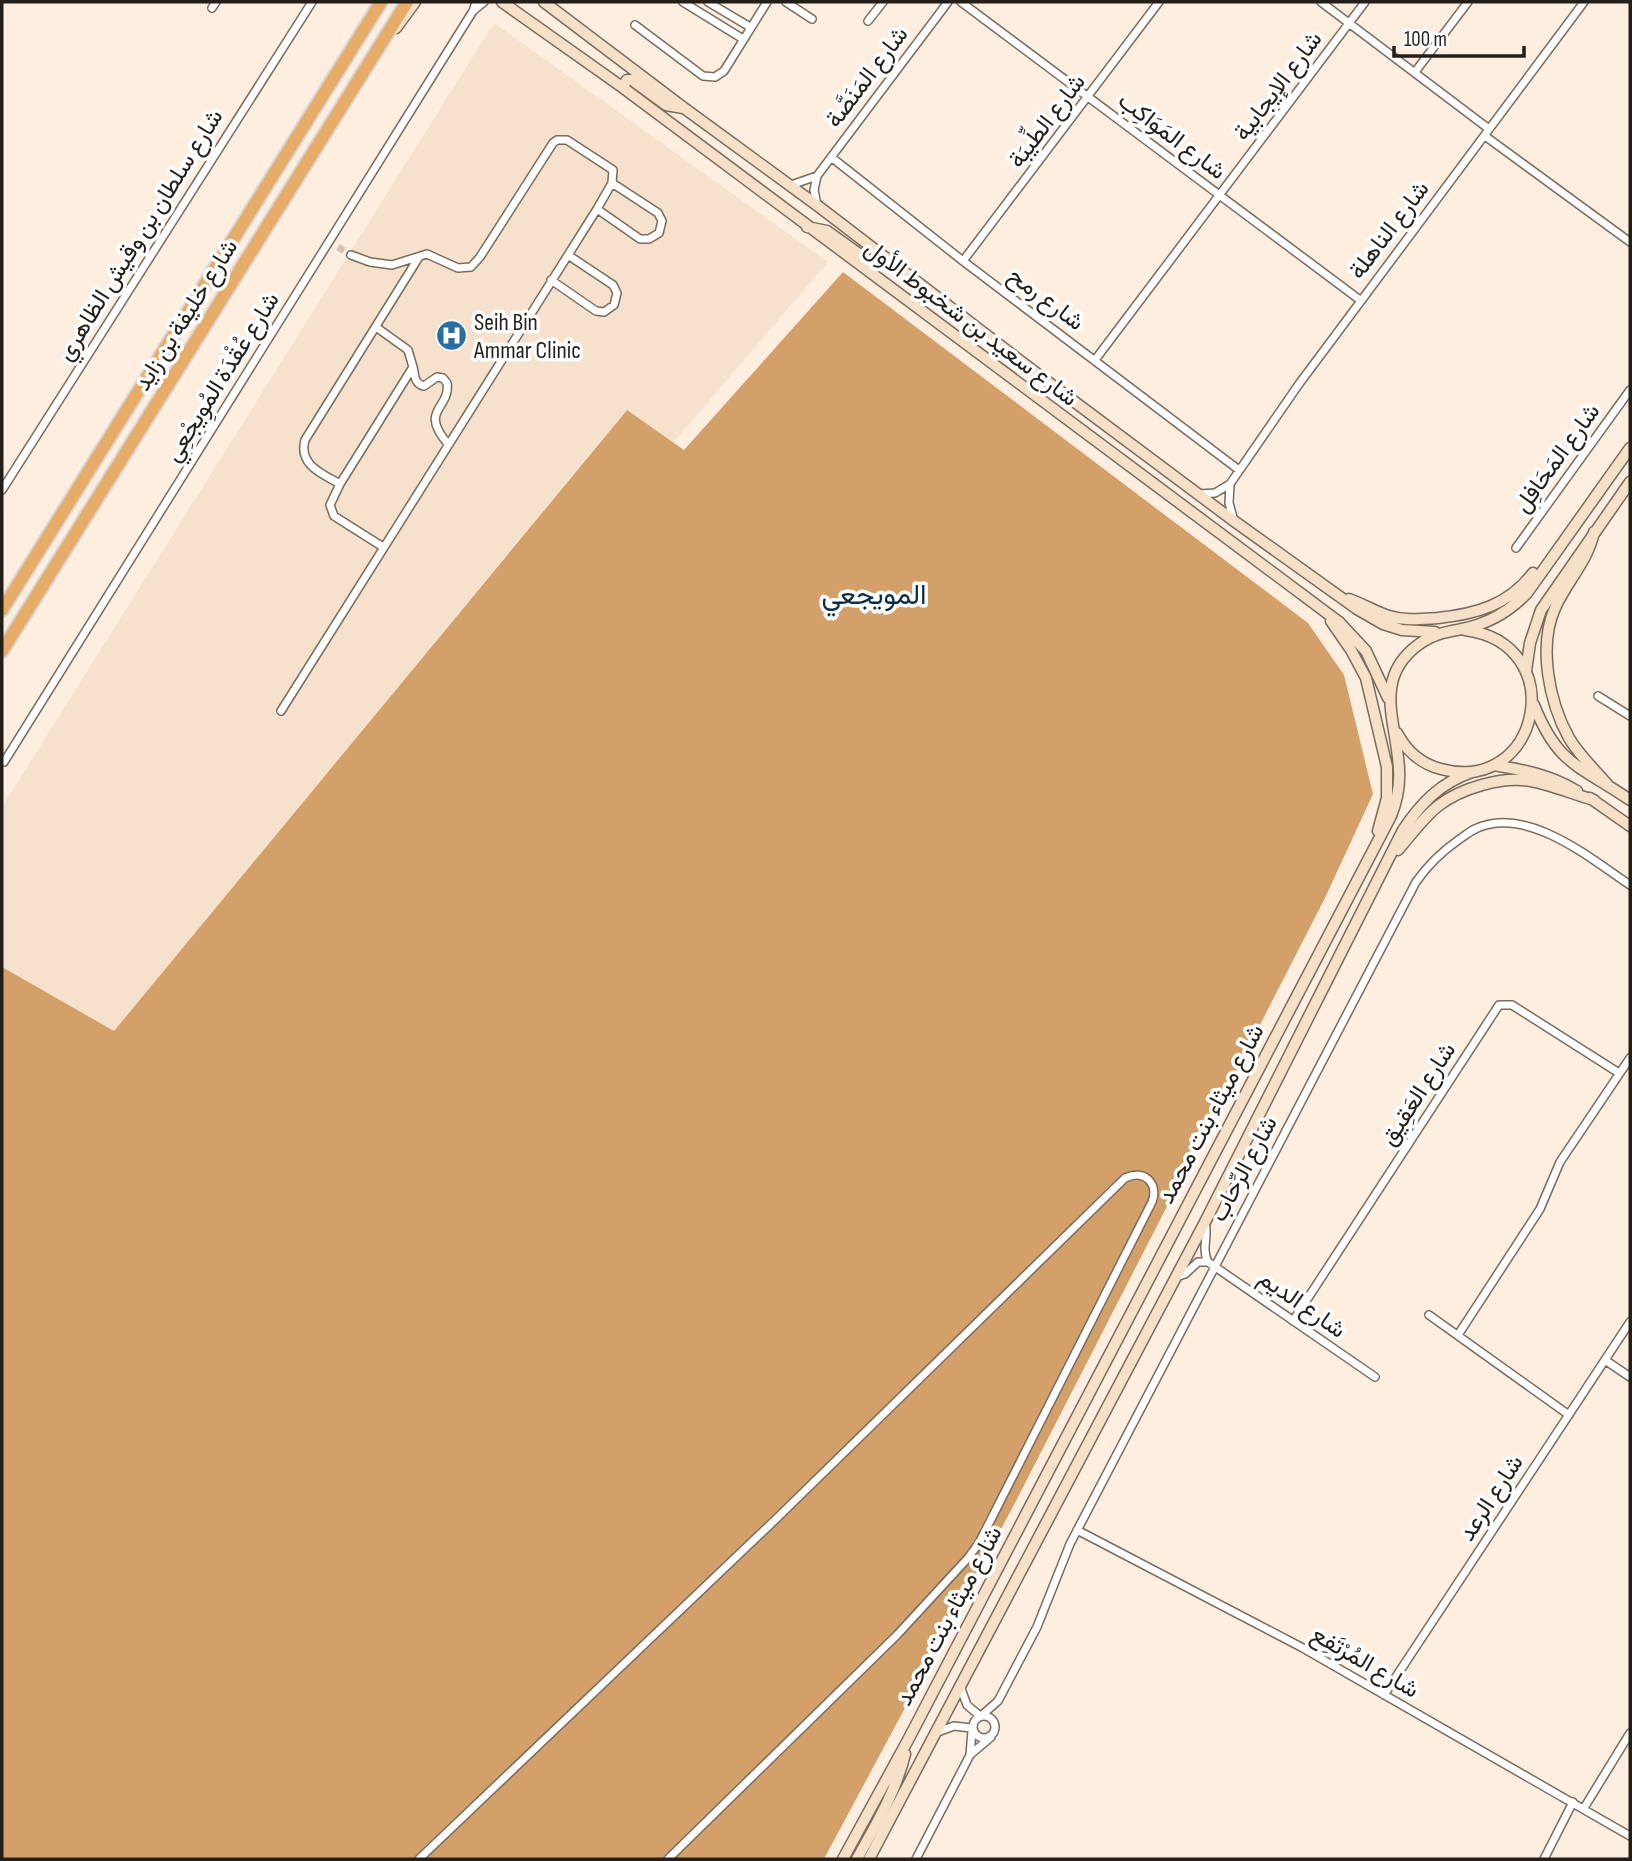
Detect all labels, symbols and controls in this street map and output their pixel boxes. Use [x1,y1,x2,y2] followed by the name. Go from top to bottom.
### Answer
[1394,14,1524,58] scale bar
[819,21,915,134] street label: شارع المَنَصَّة
[1227,26,1329,147] street label: شارع الإيجابية
[1404,27,1447,52] text: 100 m
[999,66,1093,174] street label: شارع الطِّيبَة
[1112,86,1232,187] street label: شارع المَوَاكِب
[51,104,233,368] street label: شارع سلطان بن وقيش الظاهري
[1343,175,1436,286] street label: شارع الناهلة
[858,233,1083,413] street label: شارع سعيد بن شخبوط الأول
[128,234,245,397] street label: شارع خليفة بن زايد
[1001,261,1090,339] street label: شارع رمح
[158,287,289,469] street label: شارع عُقْدَة المُوِيجْعِي
[473,308,581,365] place label: Seih Bin Ammar Clinic
[434,319,468,353] hospital icon: Seih Bin Ammar Clinic
[1508,398,1607,519] street label: شارع المَحَافِل
[821,579,927,617] district label: المويجعي
[1151,1019,1272,1209] street label: شارع ميثاء بنت محمد
[1374,1037,1463,1152] street label: شارع العَقِيق
[1204,1111,1285,1227] street label: شارع الرِّحاب
[1252,1263,1351,1345] street label: شارع الديم
[1452,1449,1530,1547] street label: شارع الرعد
[889,1521,1010,1711] street label: شارع ميثاء بنت محمد
[1305,1620,1424,1706] street label: شارع المُرْتَفِع

